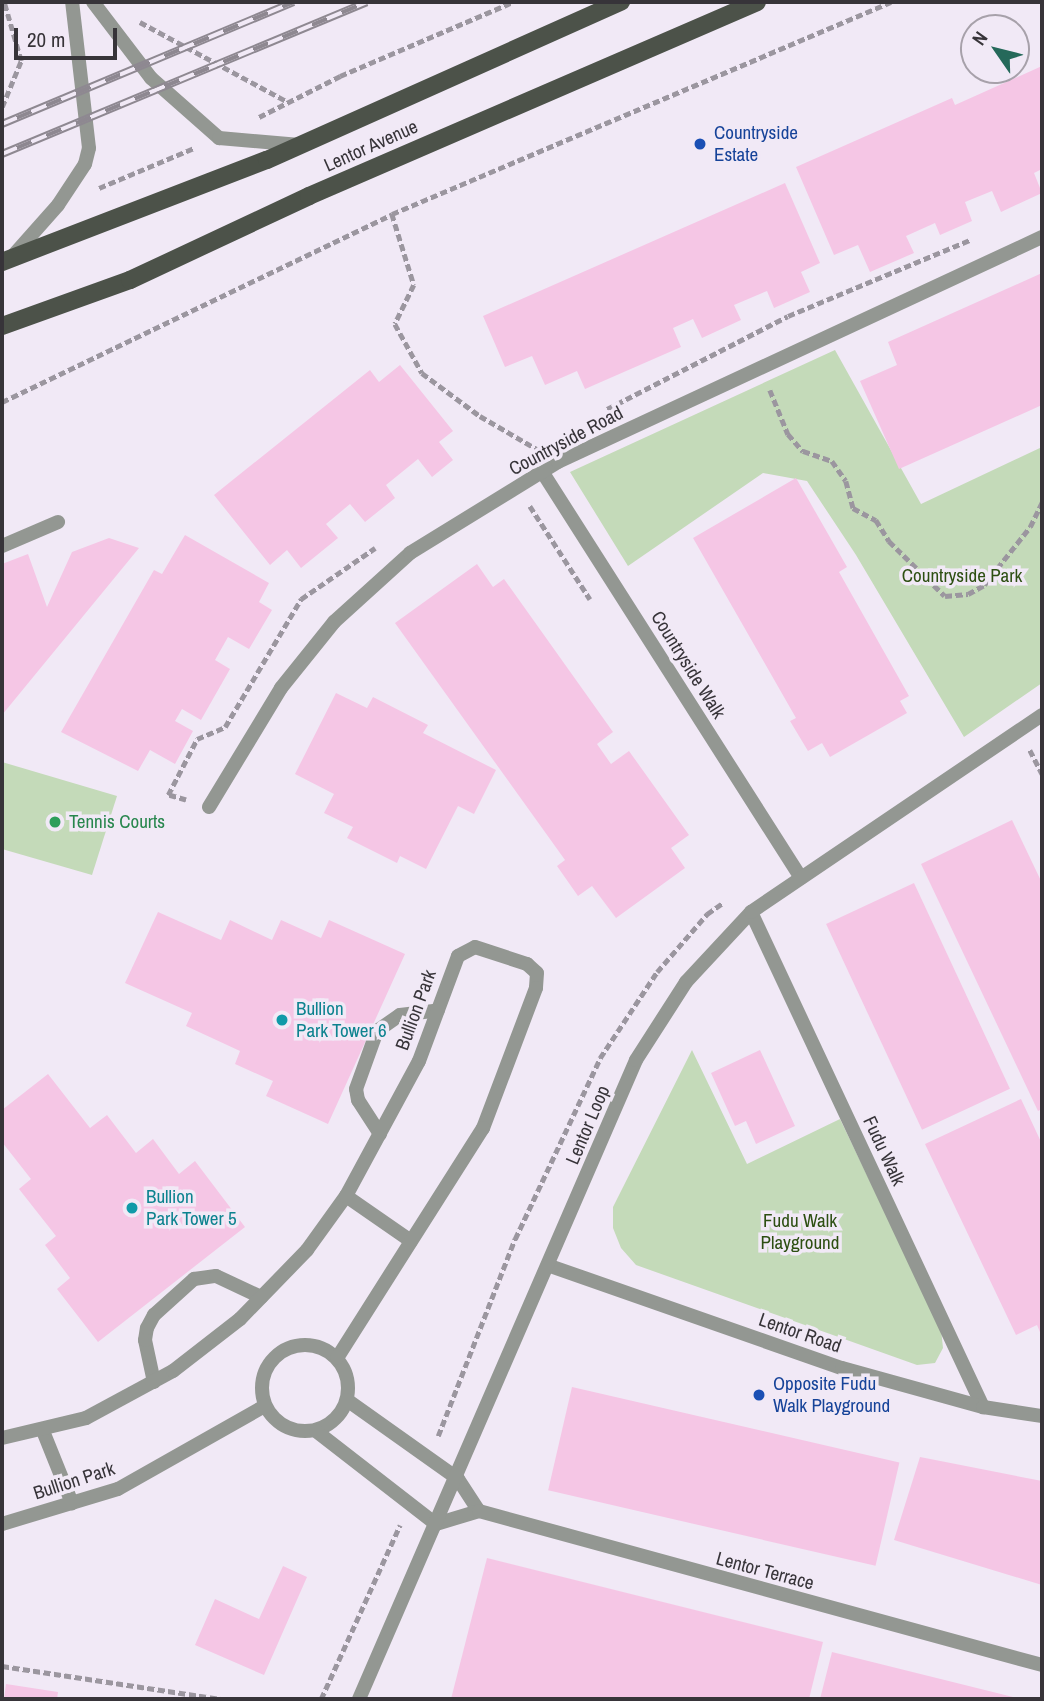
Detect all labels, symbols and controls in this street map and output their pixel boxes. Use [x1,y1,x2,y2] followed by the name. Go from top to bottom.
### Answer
[18,14,121,58] scale bar
[960,14,1030,84] north arrow
[27,25,65,54] text: 20 m
[966,26,993,50] text: N
[320,115,422,177] street label: Lentor Avenue
[714,122,798,166] place label: Countryside Estate
[692,136,708,152] marker: Countryside Estate
[505,401,627,481] street label: Countryside Road
[902,565,1022,587] park label: Countryside Park
[646,607,730,723] street label: Countryside Walk
[69,811,165,833] place label: Tennis Courts
[47,814,63,830] marker: Tennis Courts
[391,967,441,1053] street label: Bullion Park
[296,998,387,1042] place label: Bullion Park Tower 6
[274,1012,290,1028] marker: Bullion Park Tower 6
[561,1082,615,1168] street label: Lentor Loop
[858,1113,910,1189] street label: Fudu Walk
[146,1186,237,1230] place label: Bullion Park Tower 5
[124,1200,140,1216] marker: Bullion Park Tower 5
[761,1210,839,1254] park label: Fudu Walk Playground
[756,1308,844,1358] street label: Lentor Road
[773,1373,890,1417] place label: Opposite Fudu Walk Playground
[751,1387,767,1403] marker: Opposite Fudu Walk Playground
[31,1457,117,1505] street label: Bullion Park
[714,1547,816,1595] street label: Lentor Terrace

